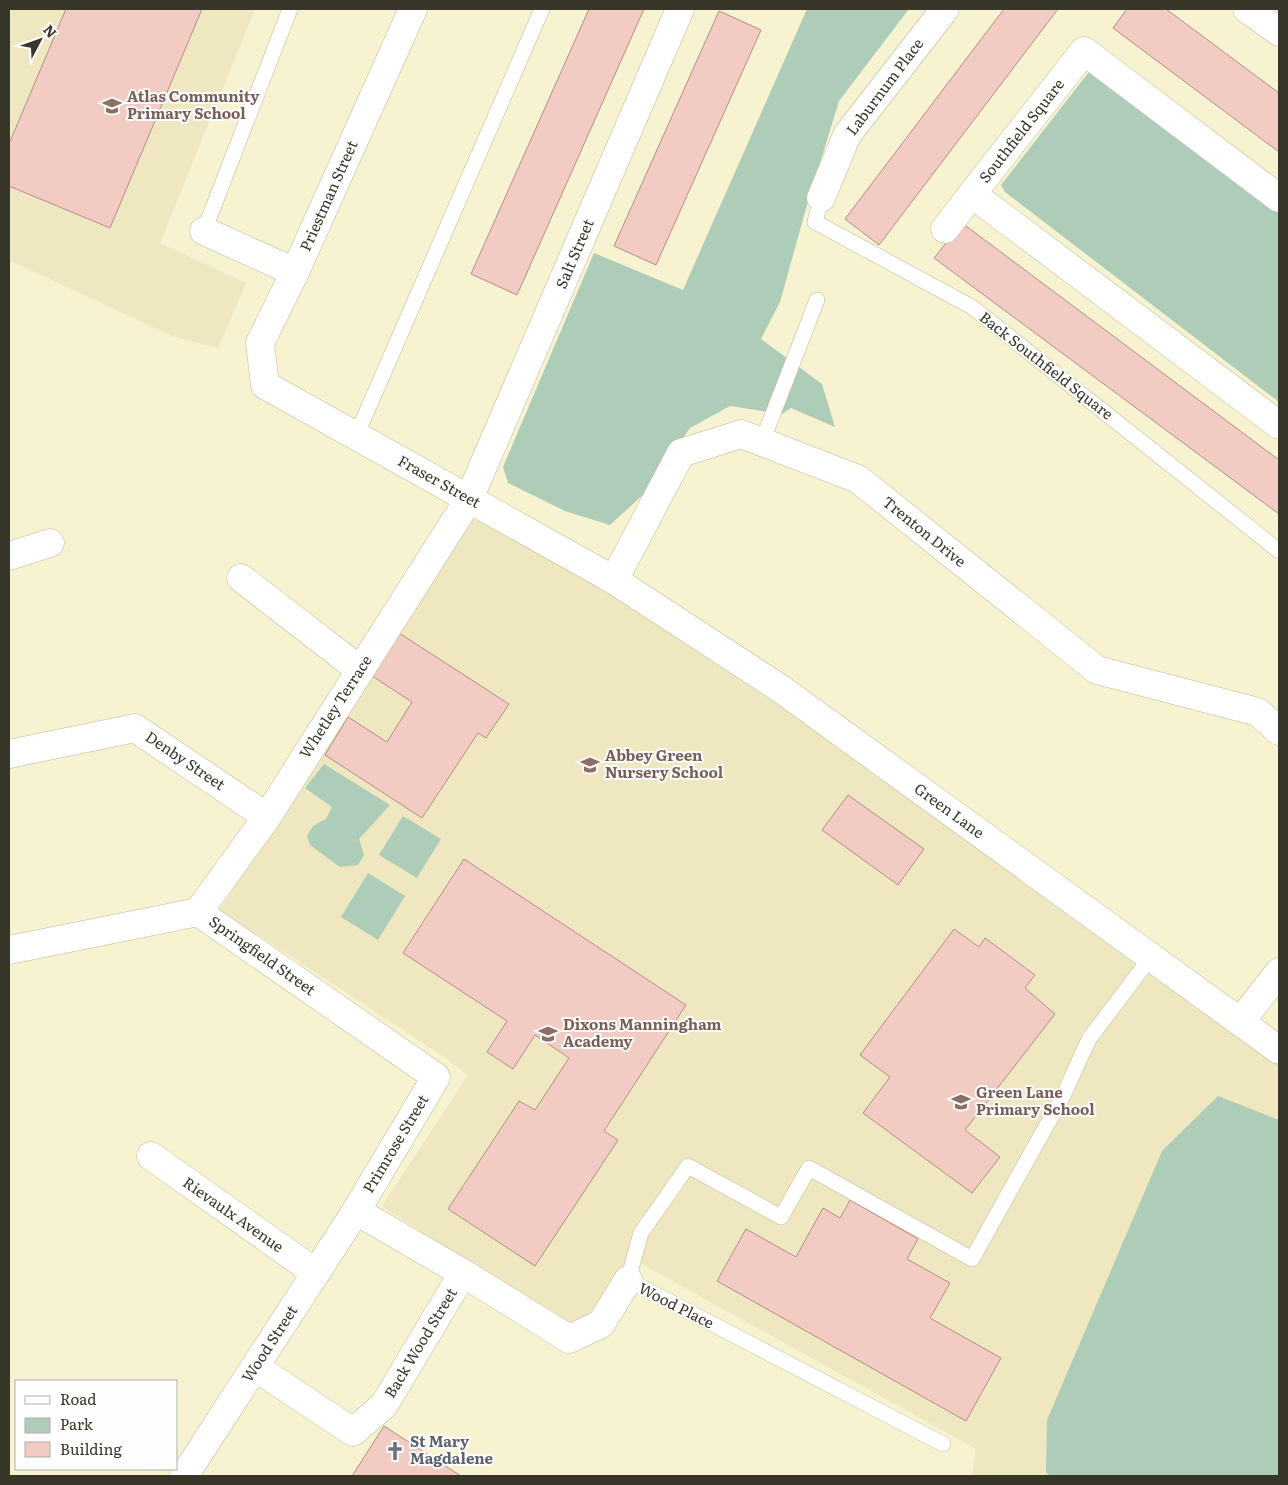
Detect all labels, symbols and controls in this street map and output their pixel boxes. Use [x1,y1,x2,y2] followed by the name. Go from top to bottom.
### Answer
[15,15,65,65] north arrow
[39,20,62,42] text: N
[840,32,928,140] street label: Laburnum Place
[973,73,1069,187] street label: Southfield Square
[127,84,260,124] place label: Atlas Community Primary School
[101,95,123,117] school or university icon: Atlas Community Primary School
[293,136,362,255] street label: Priestman Street
[549,215,599,292] street label: Salt Street
[975,305,1119,425] street label: Back Southfield Square
[394,448,485,513] street label: Fraser Street
[878,490,972,572] street label: Trenton Drive
[293,650,377,762] street label: Whetley Terrace
[141,724,230,795] street label: Denby Street
[605,743,724,783] place label: Abbey Green Nursery School
[579,754,601,776] school or university icon: Abbey Green Nursery School
[910,776,990,843] street label: Green Lane
[205,909,321,1000] street label: Springfield Street
[563,1012,722,1052] place label: Dixons Manningham Academy
[537,1023,559,1045] school or university icon: Dixons Manningham Academy
[976,1080,1095,1120] place label: Green Lane Primary School
[356,1090,433,1197] street label: Primrose Street
[950,1091,972,1113] school or university icon: Green Lane Primary School
[179,1170,289,1257] street label: Rievaulx Avenue
[635,1276,719,1334] street label: Wood Place
[378,1283,462,1402] street label: Back Wood Street
[235,1300,302,1386] street label: Wood Street
[15,1380,178,1470] legend
[60,1387,96,1410] text: Road
[60,1412,94,1435] text: Park
[410,1429,494,1469] place label: St Mary Magdalene
[60,1437,122,1460] text: Building
[384,1440,406,1462] church icon: St Mary Magdalene

